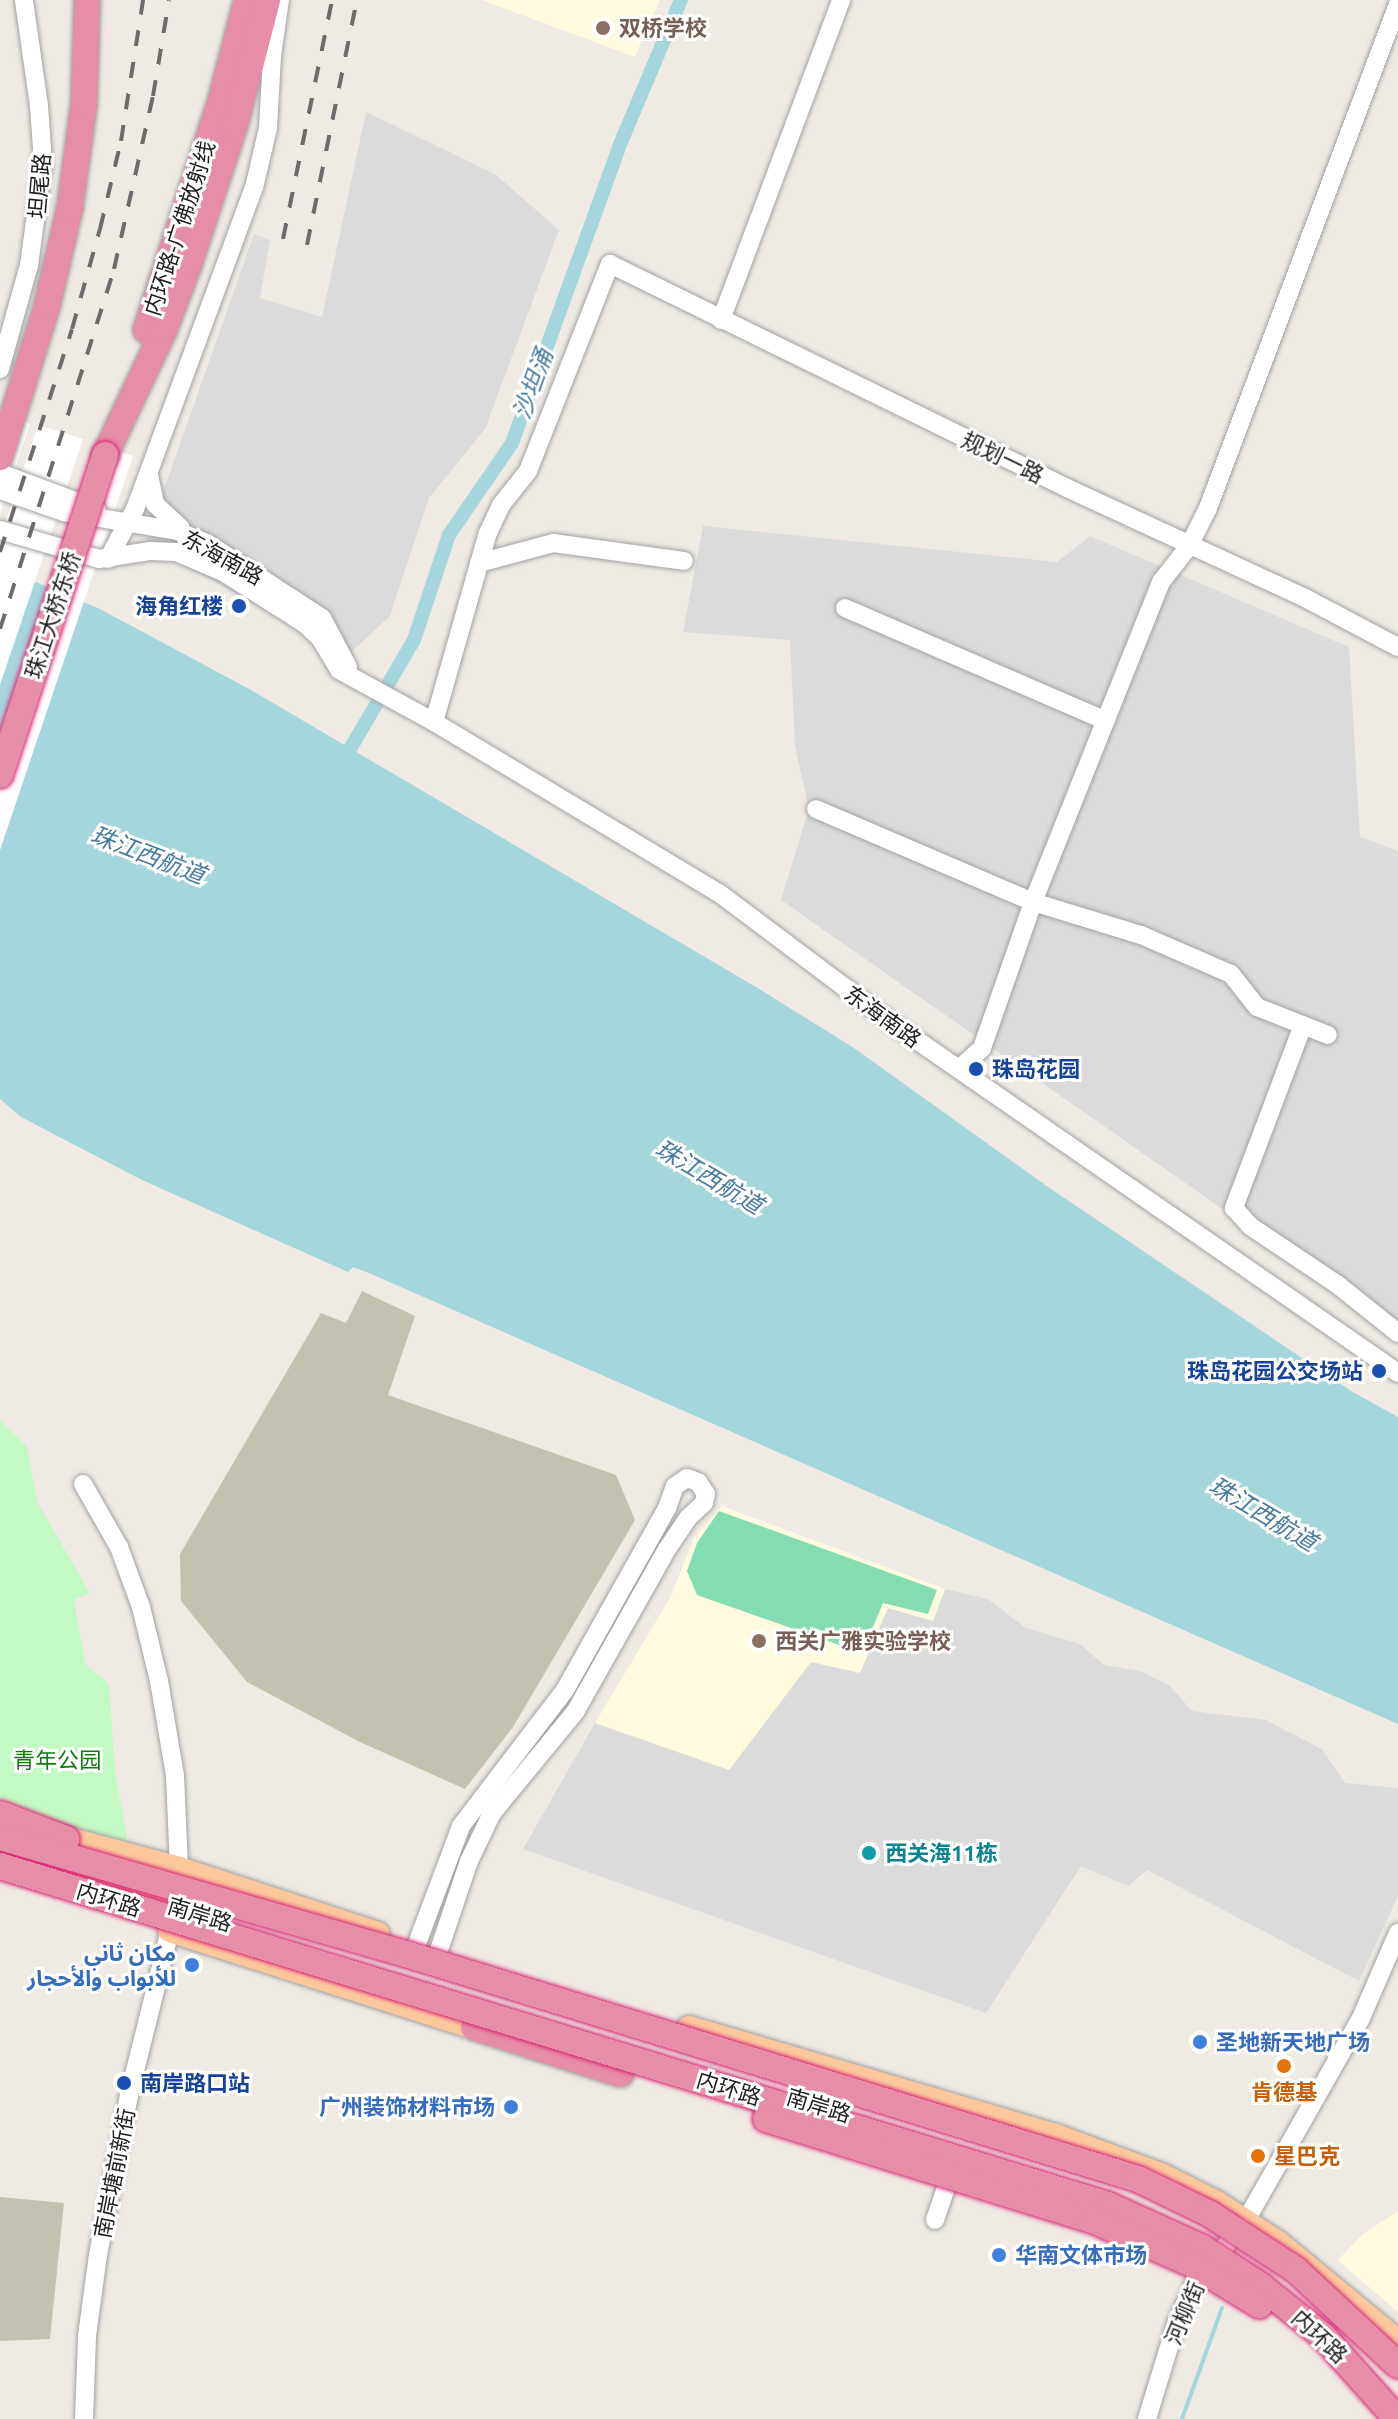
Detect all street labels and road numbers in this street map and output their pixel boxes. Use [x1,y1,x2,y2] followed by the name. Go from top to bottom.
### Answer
[138,137,220,319] street label: 内环路-广佛放射线
[23,152,55,220] street label: 坦尾路
[958,426,1048,488] street label: 规划一路
[178,524,268,590] street label: 东海南路
[19,548,85,682] street label: 珠江大桥东桥
[840,979,926,1053] street label: 东海南路
[74,1877,144,1921] street label: 内环路
[165,1892,235,1936] street label: 南岸路
[694,2066,764,2110] street label: 内环路
[784,2083,854,2127] street label: 南岸路
[88,2106,140,2240] street label: 南岸塘前新街
[1159,2277,1209,2349] street label: 河柳街
[1287,2304,1353,2368] street label: 内环路

